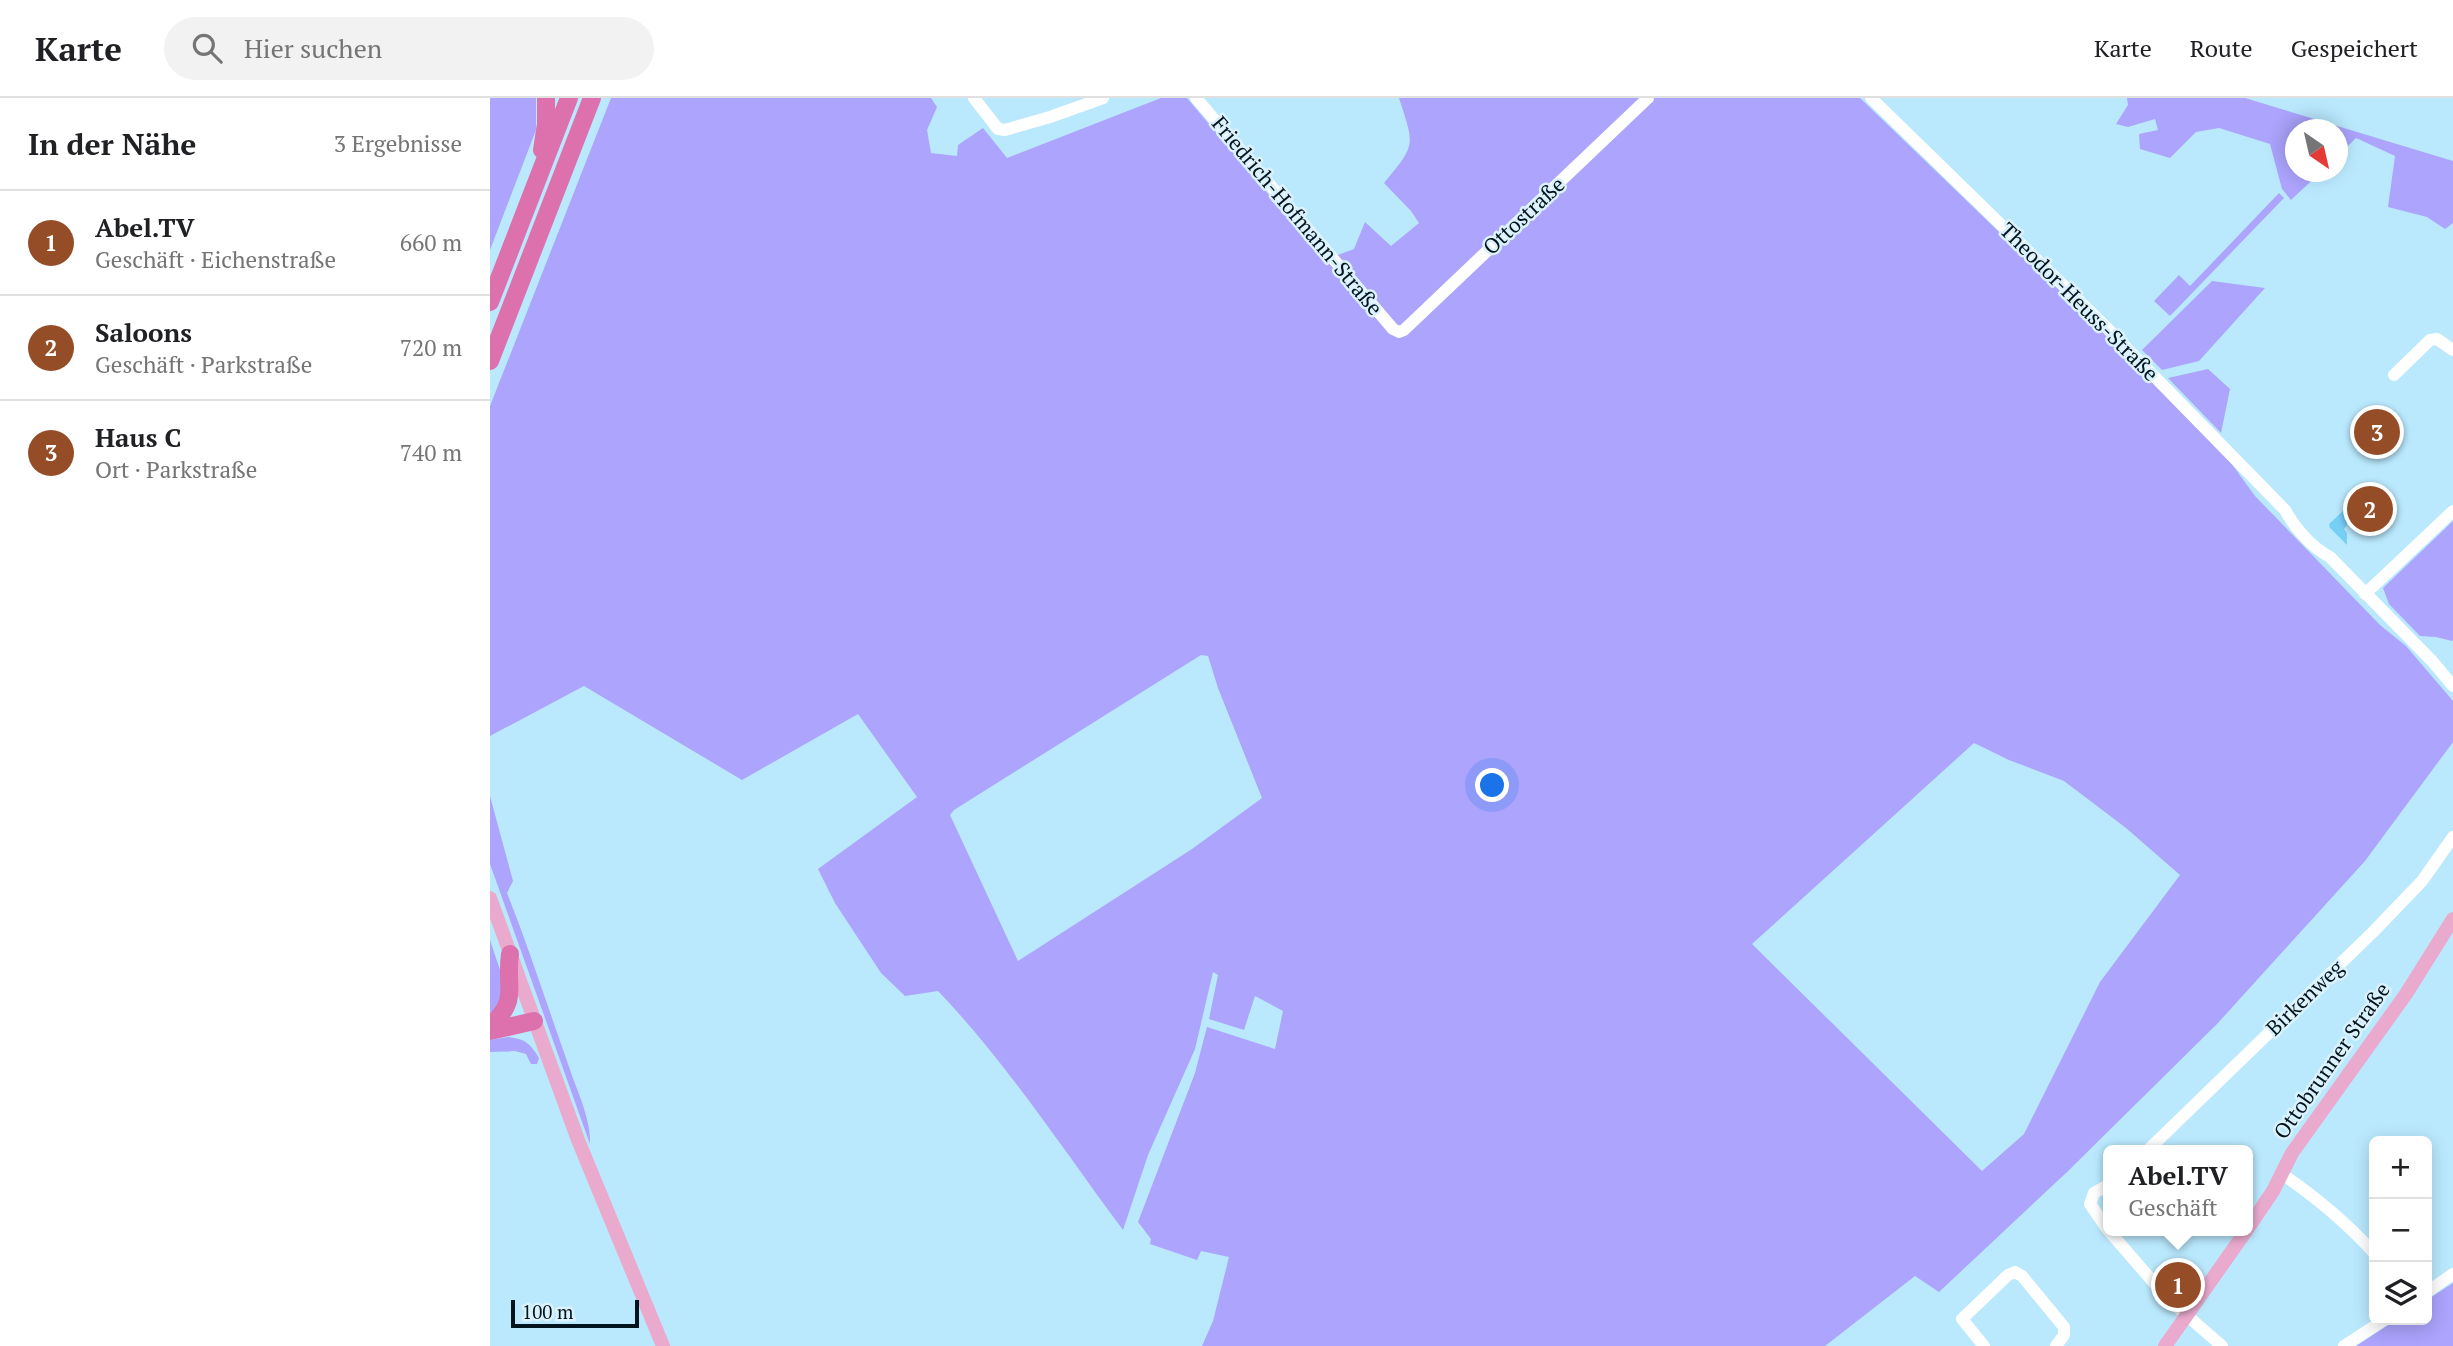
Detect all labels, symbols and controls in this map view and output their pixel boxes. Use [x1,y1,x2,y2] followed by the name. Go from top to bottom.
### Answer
[164,17,654,80] search box
[35,27,122,70] text: Karte
[188,29,226,67] icon: search
[244,31,382,65] text: Hier suchen
[2094,32,2152,64] text: Karte
[2190,32,2253,64] text: Route
[2291,32,2418,64] text: Gespeichert
[1206,110,1389,321] street label: Friedrich-Hofmann-Straße
[2285,119,2348,182] north arrow
[28,124,196,164] text: In der Nähe
[334,128,462,159] text: 3 Ergebnisse
[1476,170,1570,260] street label: Ottostraße
[95,210,195,244] text: Abel.TV
[1994,216,2165,387] street label: Theodor-Heuss-Straße
[45,227,58,258] text: 1
[400,227,462,258] text: 660 m
[95,244,336,275] text: Geschäft · Eichenstraße
[95,315,192,349] text: Saloons
[45,332,58,363] text: 2
[400,332,462,363] text: 720 m
[95,349,312,380] text: Geschäft · Parkstraße
[2354,406,2400,458] pin: 3
[95,420,181,454] text: Haus C
[45,437,58,468] text: 3
[400,437,462,468] text: 740 m
[95,454,257,485] text: Ort · Parkstraße
[2347,483,2393,535] pin: 2
[1475,768,1509,802] your location
[2259,953,2350,1041] street label: Birkenweg
[2267,977,2396,1144] street label: Ottobrunner Straße
[2369,1136,2432,1325] map controls
[2369,1136,2432,1199] button: +
[2103,1145,2253,1236] popup
[2128,1158,2228,1192] text: Abel.TV
[2128,1192,2218,1223] text: Geschäft
[2369,1199,2432,1262] button: −
[2155,1259,2201,1311] pin: 1
[2369,1262,2432,1325] button: layers
[511,1297,639,1329] scale bar
[522,1299,573,1324] text: 100 m

